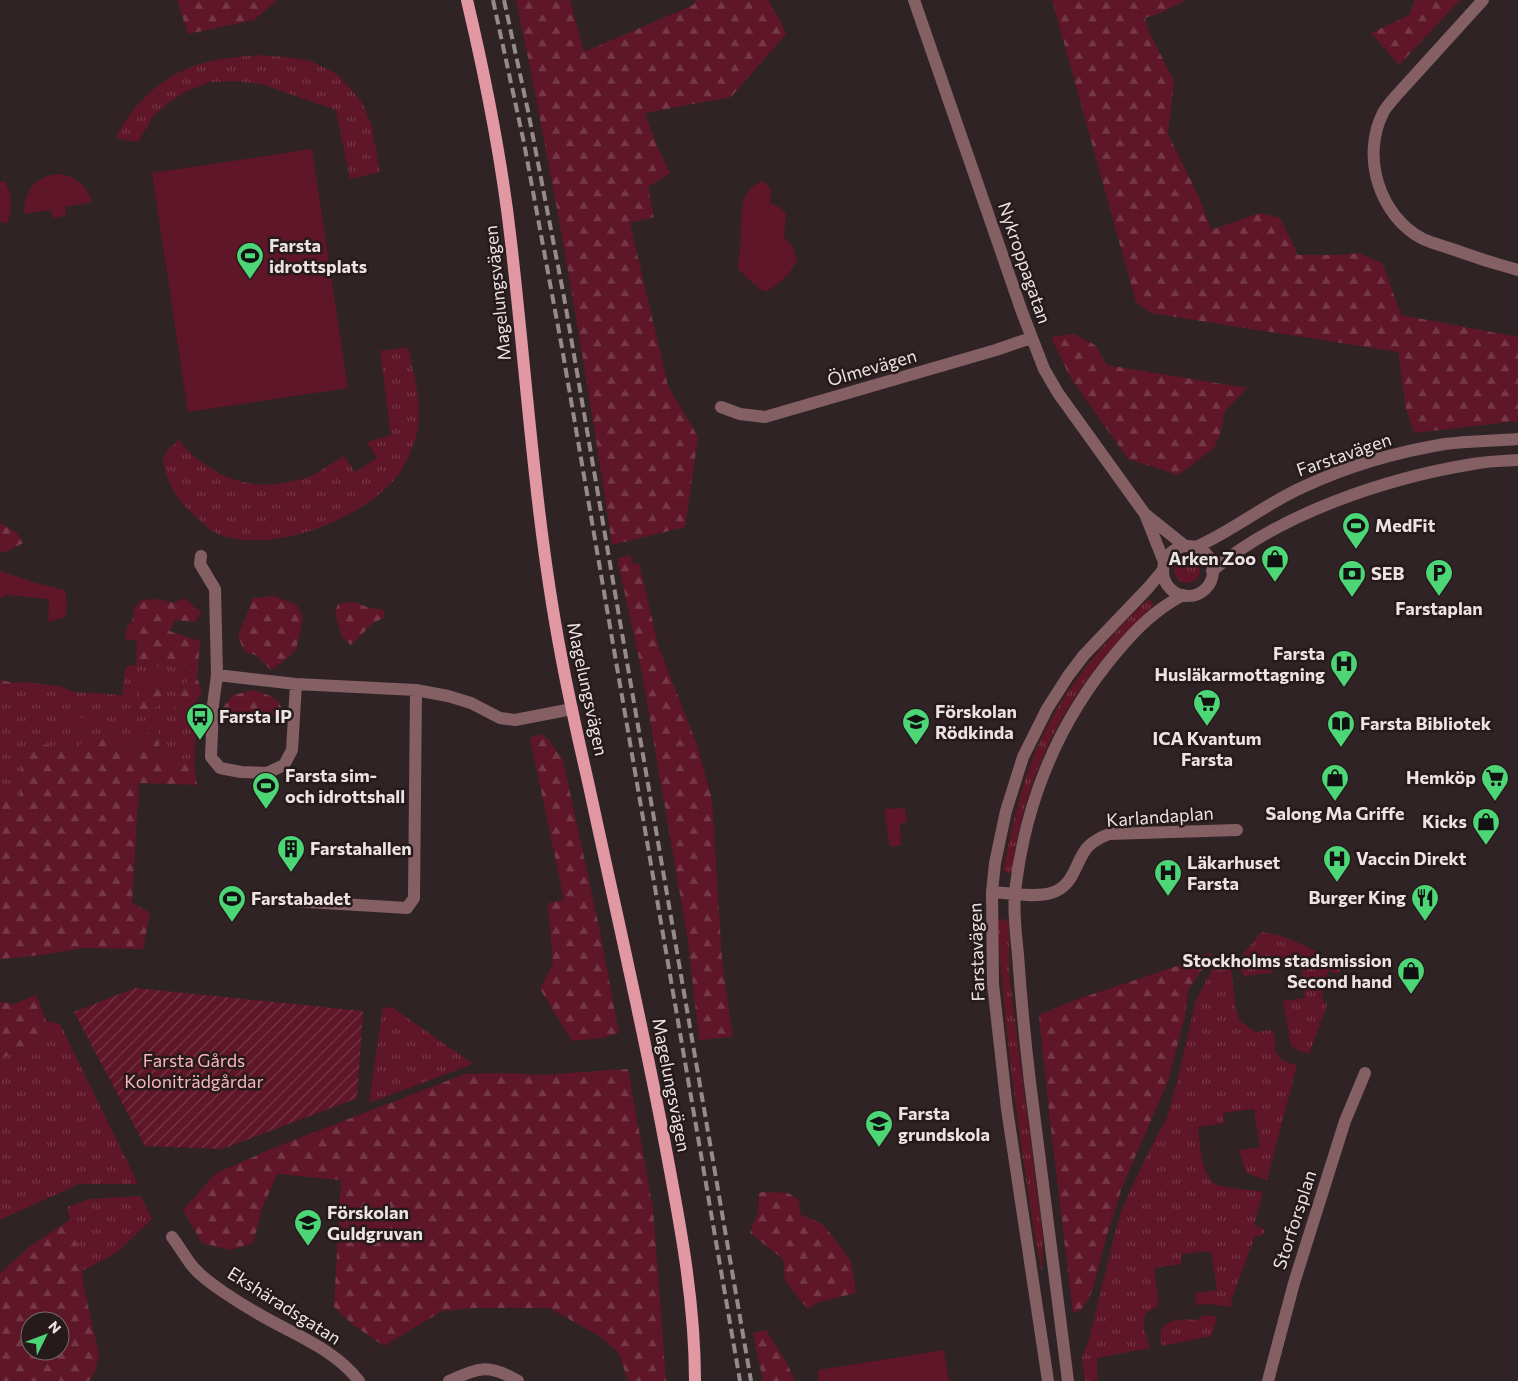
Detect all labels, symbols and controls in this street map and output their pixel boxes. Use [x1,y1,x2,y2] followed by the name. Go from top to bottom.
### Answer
[994,199,1056,326] street label: Nykroppagatan
[479,224,515,362] street label: Magelungsvägen
[269,234,367,277] place label: Farsta idrottsplats
[235,241,265,280] sports icon: Farsta idrottsplats
[824,344,919,390] street label: Ölmevägen
[1293,428,1394,481] street label: Farstavägen
[1341,511,1371,550] sports icon: MedFit
[1375,514,1436,536] place label: MedFit
[1260,544,1290,583] shop icon: Arken Zoo
[1169,547,1256,569] place label: Arken Zoo
[1424,558,1454,597] parking icon: Farstaplan
[1337,559,1367,598] bank icon: SEB
[1371,562,1405,584] place label: SEB
[1395,597,1483,619] place label: Farstaplan
[563,620,613,758] street label: Magelungsvägen
[1155,642,1325,685] place label: Farsta Husläkarmottagning
[1329,649,1359,688] hospital icon: Farsta Husläkarmottagning
[1192,688,1222,727] supermarket icon: ICA Kvantum Farsta
[935,700,1017,743] place label: Förskolan Rödkinda
[185,702,215,741] bus stop icon: Farsta IP
[219,705,292,727] place label: Farsta IP
[901,707,931,746] school or university icon: Förskolan Rödkinda
[1326,709,1356,748] library icon: Farsta Bibliotek
[1360,712,1492,734] place label: Farsta Bibliotek
[1152,727,1262,770] place label: ICA Kvantum Farsta
[1320,763,1350,802] shop icon: Salong Ma Griffe
[1480,763,1510,802] supermarket icon: Hemköp
[285,764,405,807] place label: Farsta sim- och idrottshall
[1406,766,1476,788] place label: Hemköp
[251,771,281,810] sports icon: Farsta sim- och idrottshall
[1105,801,1214,831] street label: Karlandaplan
[1266,802,1404,824] place label: Salong Ma Griffe
[1471,807,1501,846] shop icon: Kicks
[1422,810,1467,832] place label: Kicks
[276,834,306,873] building icon: Farstahallen
[310,837,412,859] place label: Farstahallen
[1322,844,1352,883] hospital icon: Vaccin Direkt
[1356,847,1467,869] place label: Vaccin Direkt
[1187,851,1281,894] place label: Läkarhuset Farsta
[1153,858,1183,897] hospital icon: Läkarhuset Farsta
[1410,883,1440,922] restaurant icon: Burger King
[217,884,247,923] sports icon: Farstabadet
[1308,886,1406,908] place label: Burger King
[251,887,351,909] place label: Farstabadet
[963,902,989,1002] street label: Farstavägen
[1183,949,1392,992] place label: Stockholms stadsmission Second hand
[1396,956,1426,995] shop icon: Stockholms stadsmission Second hand
[648,1016,696,1154] street label: Magelungsvägen
[124,1049,264,1092] park label: Farsta Gårds Koloniträdgårdar
[898,1102,990,1145] place label: Farsta grundskola
[864,1109,894,1148] school or university icon: Farsta grundskola
[1268,1167,1320,1272] street label: Storforsplan
[327,1201,423,1244] place label: Förskolan Guldgruvan
[293,1208,323,1247] school or university icon: Förskolan Guldgruvan
[224,1262,345,1349] street label: Ekshäradsgatan
[20,1311,70,1361] north arrow
[45,1317,65,1337] text: N

